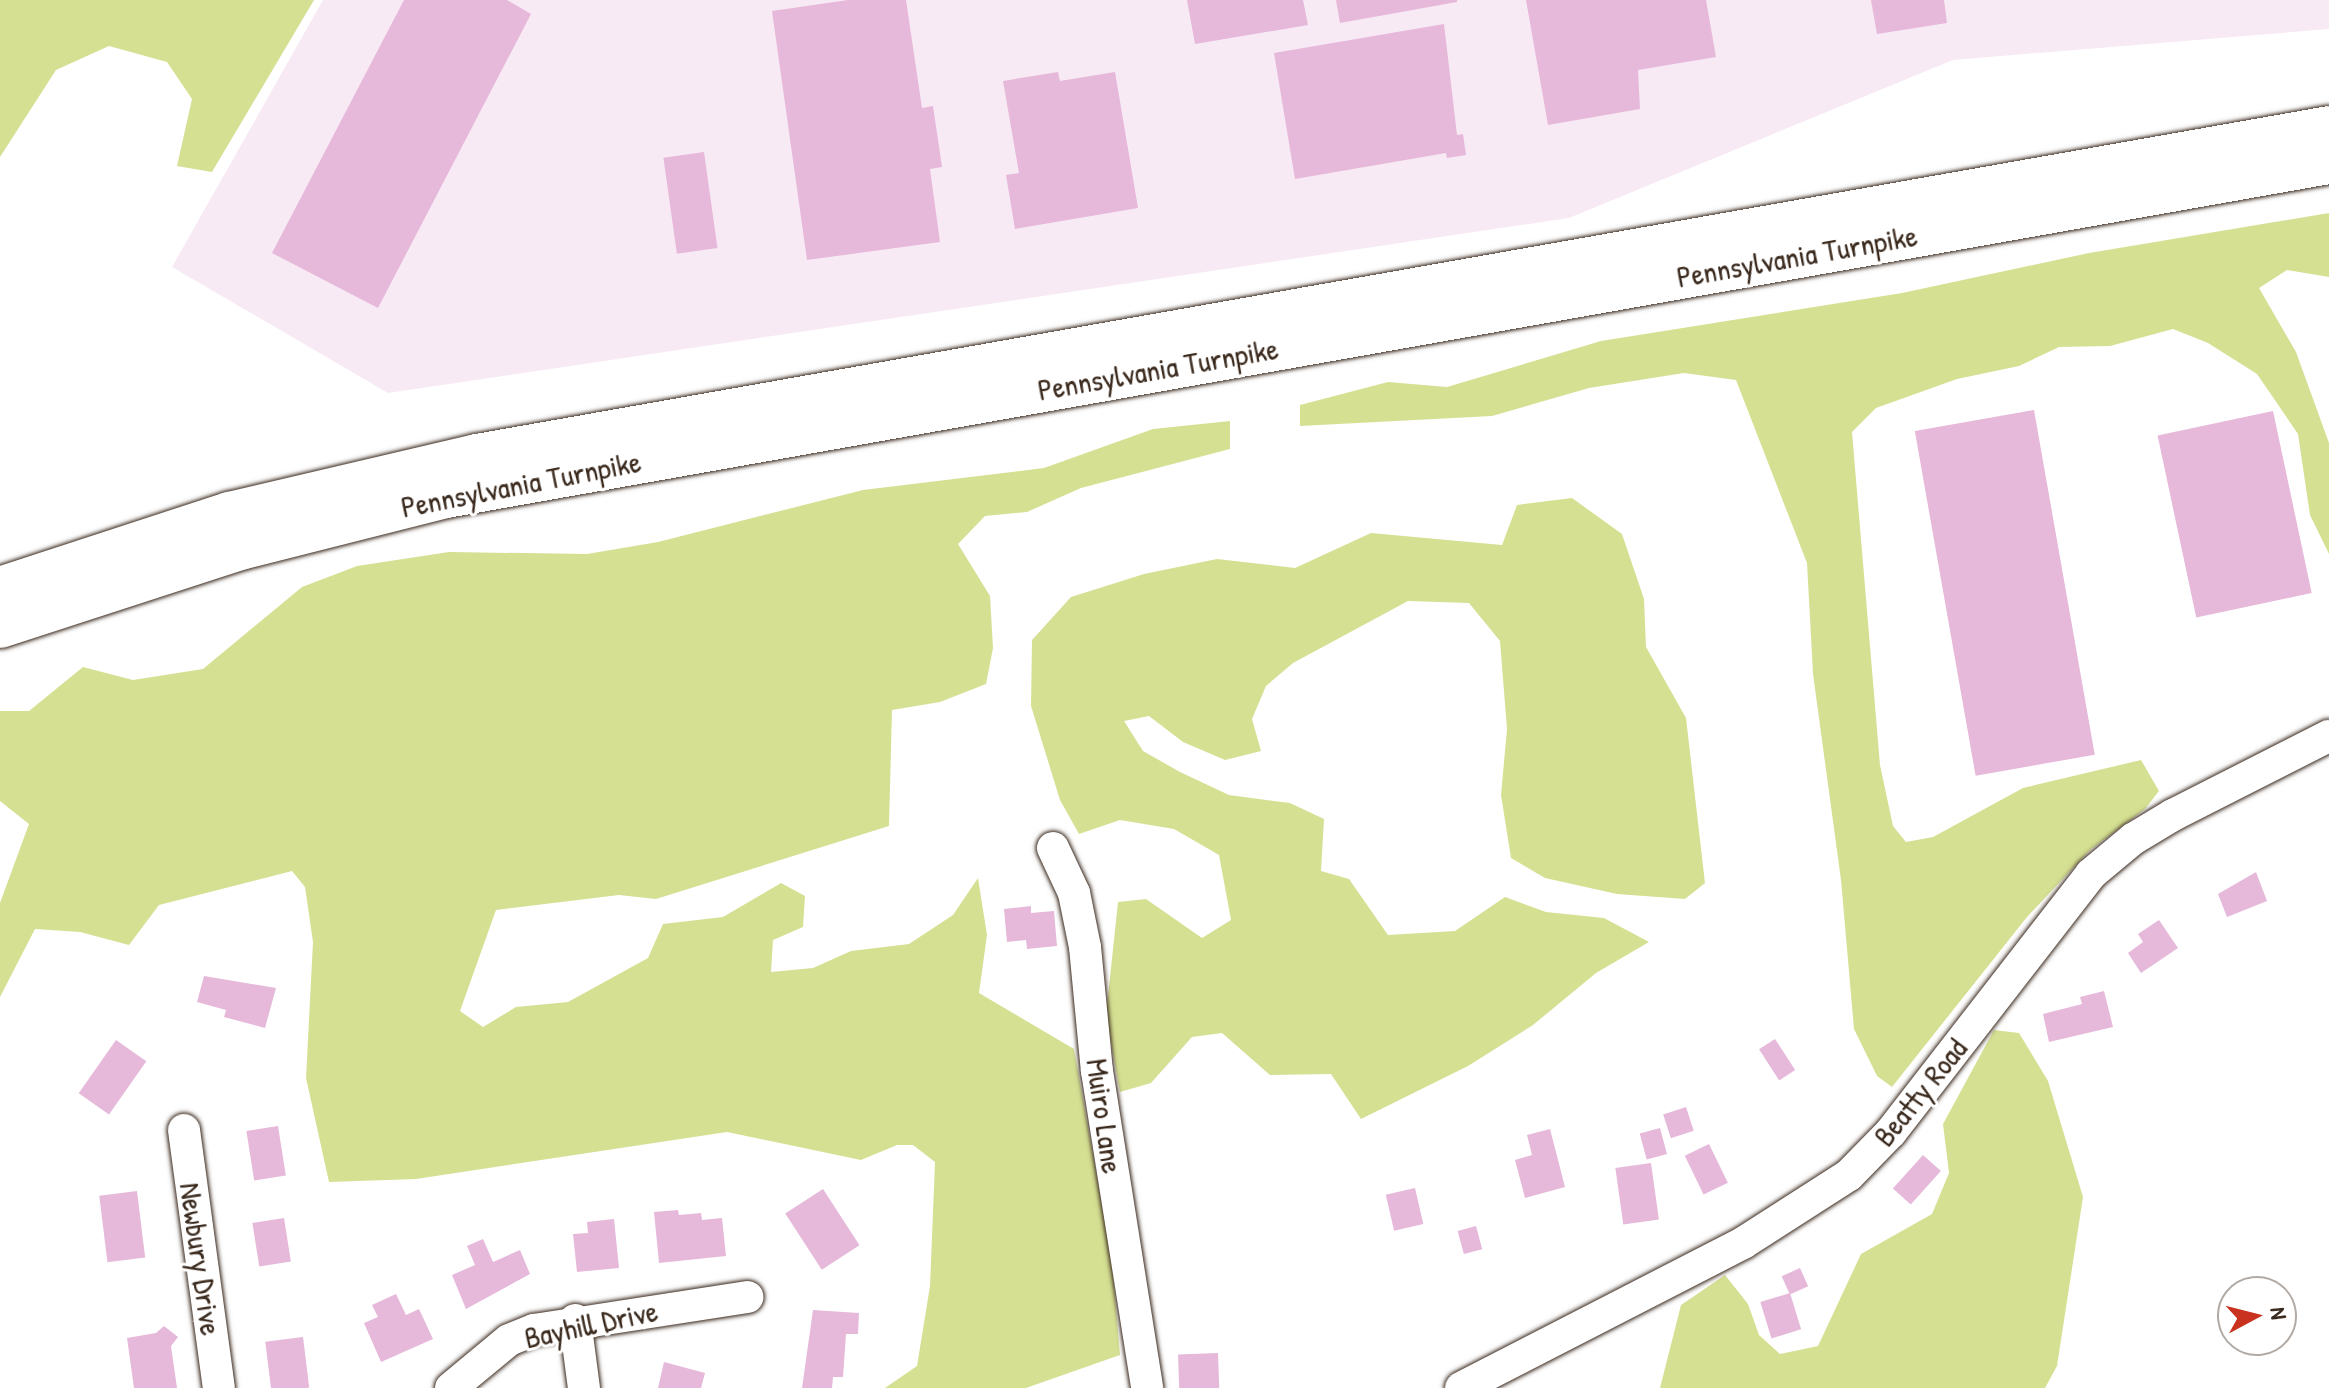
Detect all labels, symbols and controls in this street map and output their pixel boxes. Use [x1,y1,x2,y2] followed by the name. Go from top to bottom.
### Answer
[1674,217,1920,295] street label: Pennsylvania Turnpike
[1035,330,1281,408] street label: Pennsylvania Turnpike
[398,443,644,525] street label: Pennsylvania Turnpike
[1866,1031,1974,1153] street label: Beatty Road
[1079,1056,1131,1176] street label: Muiro Lane
[172,1180,230,1338] street label: Newbury Drive
[2217,1276,2297,1356] north arrow
[521,1292,661,1356] street label: Bayhill Drive
[2263,1306,2294,1321] text: N

